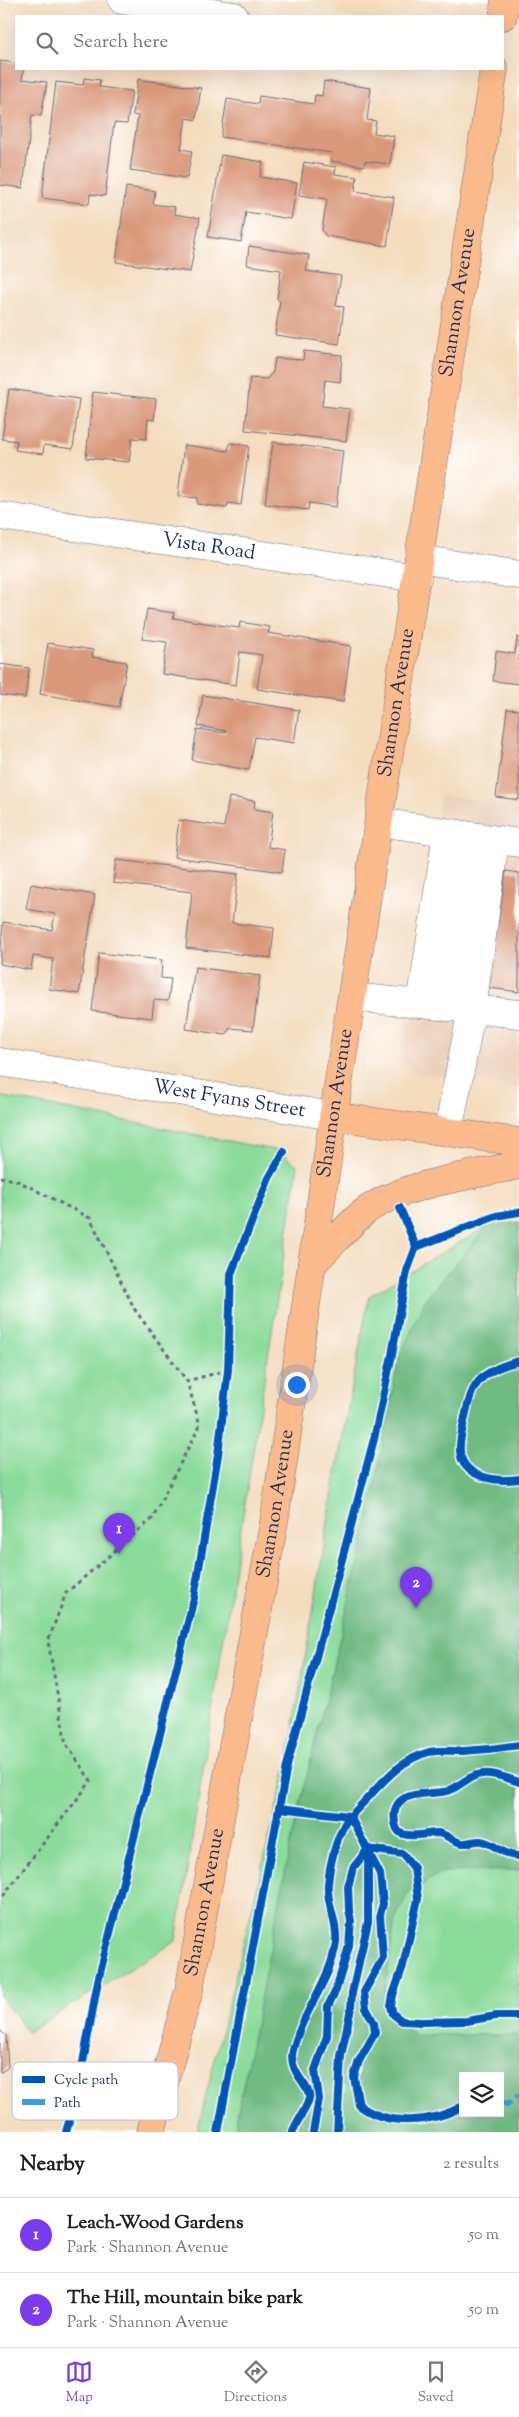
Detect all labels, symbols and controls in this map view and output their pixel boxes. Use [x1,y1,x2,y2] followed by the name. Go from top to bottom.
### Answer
[15,15,504,70] search box
[33,29,61,57] icon: search
[73,29,168,56] text: Search here
[432,226,484,379] street label: Shannon Avenue
[160,526,257,568] street label: Vista Road
[371,626,422,779] street label: Shannon Avenue
[310,1027,361,1180] street label: Shannon Avenue
[151,1072,308,1126] street label: West Fyans Street
[284,1372,310,1398] your location
[250,1427,302,1580] street label: Shannon Avenue
[103,1513,135,1554] pin: 1
[400,1567,432,1608] pin: 2
[177,1826,233,1979] street label: Shannon Avenue
[12,2062,178,2120] legend
[54,2071,118,2091] text: Cycle path
[459,2072,504,2117] map controls
[459,2072,504,2117] button: layers
[54,2094,81,2114] text: Path
[20,2150,85,2180] text: Nearby
[443,2153,499,2176] text: 2 results
[67,2210,244,2237] text: Leach-Wood Gardens
[33,2224,39,2247] text: 1
[468,2224,499,2247] text: 50 m
[67,2237,229,2260] text: Park · Shannon Avenue
[67,2285,303,2312] text: The Hill, mountain bike park
[32,2299,40,2322] text: 2
[468,2299,499,2322] text: 50 m
[67,2312,229,2335] text: Park · Shannon Avenue
[65,2358,93,2408] tab: Map
[224,2358,287,2408] tab: Directions
[418,2358,454,2408] tab: Saved

